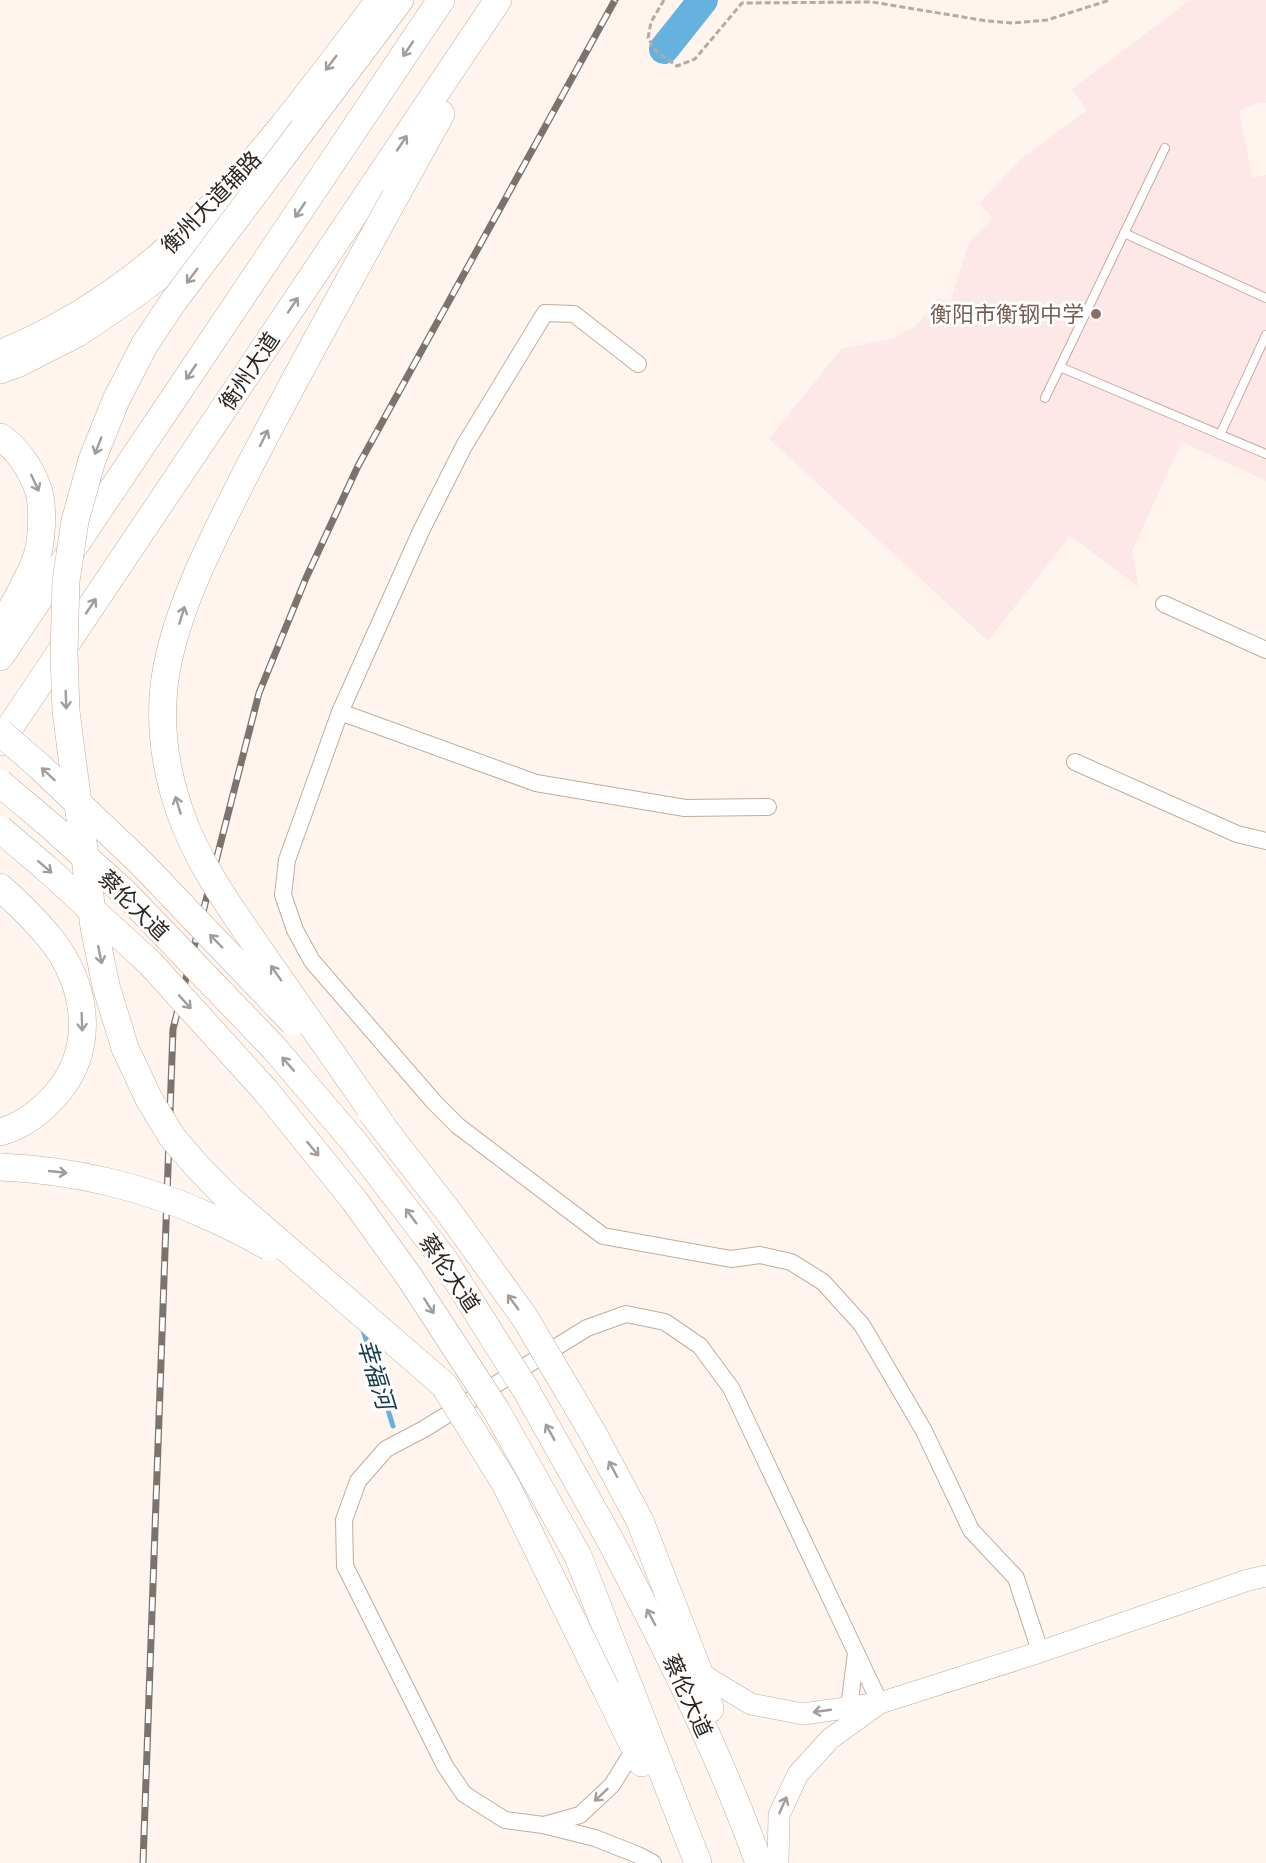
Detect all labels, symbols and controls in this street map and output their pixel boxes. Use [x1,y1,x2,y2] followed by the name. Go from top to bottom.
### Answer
[402,40,415,57] one-way arrow
[324,55,337,71] one-way arrow
[396,135,408,152] one-way arrow
[155,145,267,259] street label: 衡州大道辅路
[294,202,306,218] one-way arrow
[186,268,198,284] one-way arrow
[287,297,299,313] one-way arrow
[930,300,1084,328] place label: 衡阳市衡钢中学
[1089,307,1103,321] marker: 衡阳市衡钢中学
[213,327,285,415] street label: 衡州大道
[185,364,197,380] one-way arrow
[258,430,270,447] one-way arrow
[91,436,102,455] one-way arrow
[29,473,41,491] one-way arrow
[85,598,97,615] one-way arrow
[177,606,188,625] one-way arrow
[60,689,72,709] one-way arrow
[40,767,55,782] one-way arrow
[172,796,183,815] one-way arrow
[37,860,53,873] one-way arrow
[93,864,175,946] street label: 蔡伦大道
[209,933,224,948] one-way arrow
[95,945,106,965] one-way arrow
[270,965,282,982] one-way arrow
[178,994,192,1009] one-way arrow
[76,1012,88,1032] one-way arrow
[281,1056,294,1072] one-way arrow
[306,1141,319,1157] one-way arrow
[48,1167,68,1178] one-way arrow
[404,1208,417,1224] one-way arrow
[414,1229,486,1317] street label: 蔡伦大道
[507,1294,519,1310] one-way arrow
[423,1297,435,1314] one-way arrow
[351,1335,403,1417] water label: 幸福河
[544,1424,555,1442] one-way arrow
[606,1461,618,1479] one-way arrow
[645,1609,656,1627] one-way arrow
[657,1650,719,1742] street label: 蔡伦大道
[813,1706,833,1717] one-way arrow
[594,1788,609,1802] one-way arrow
[778,1797,790,1815] one-way arrow

